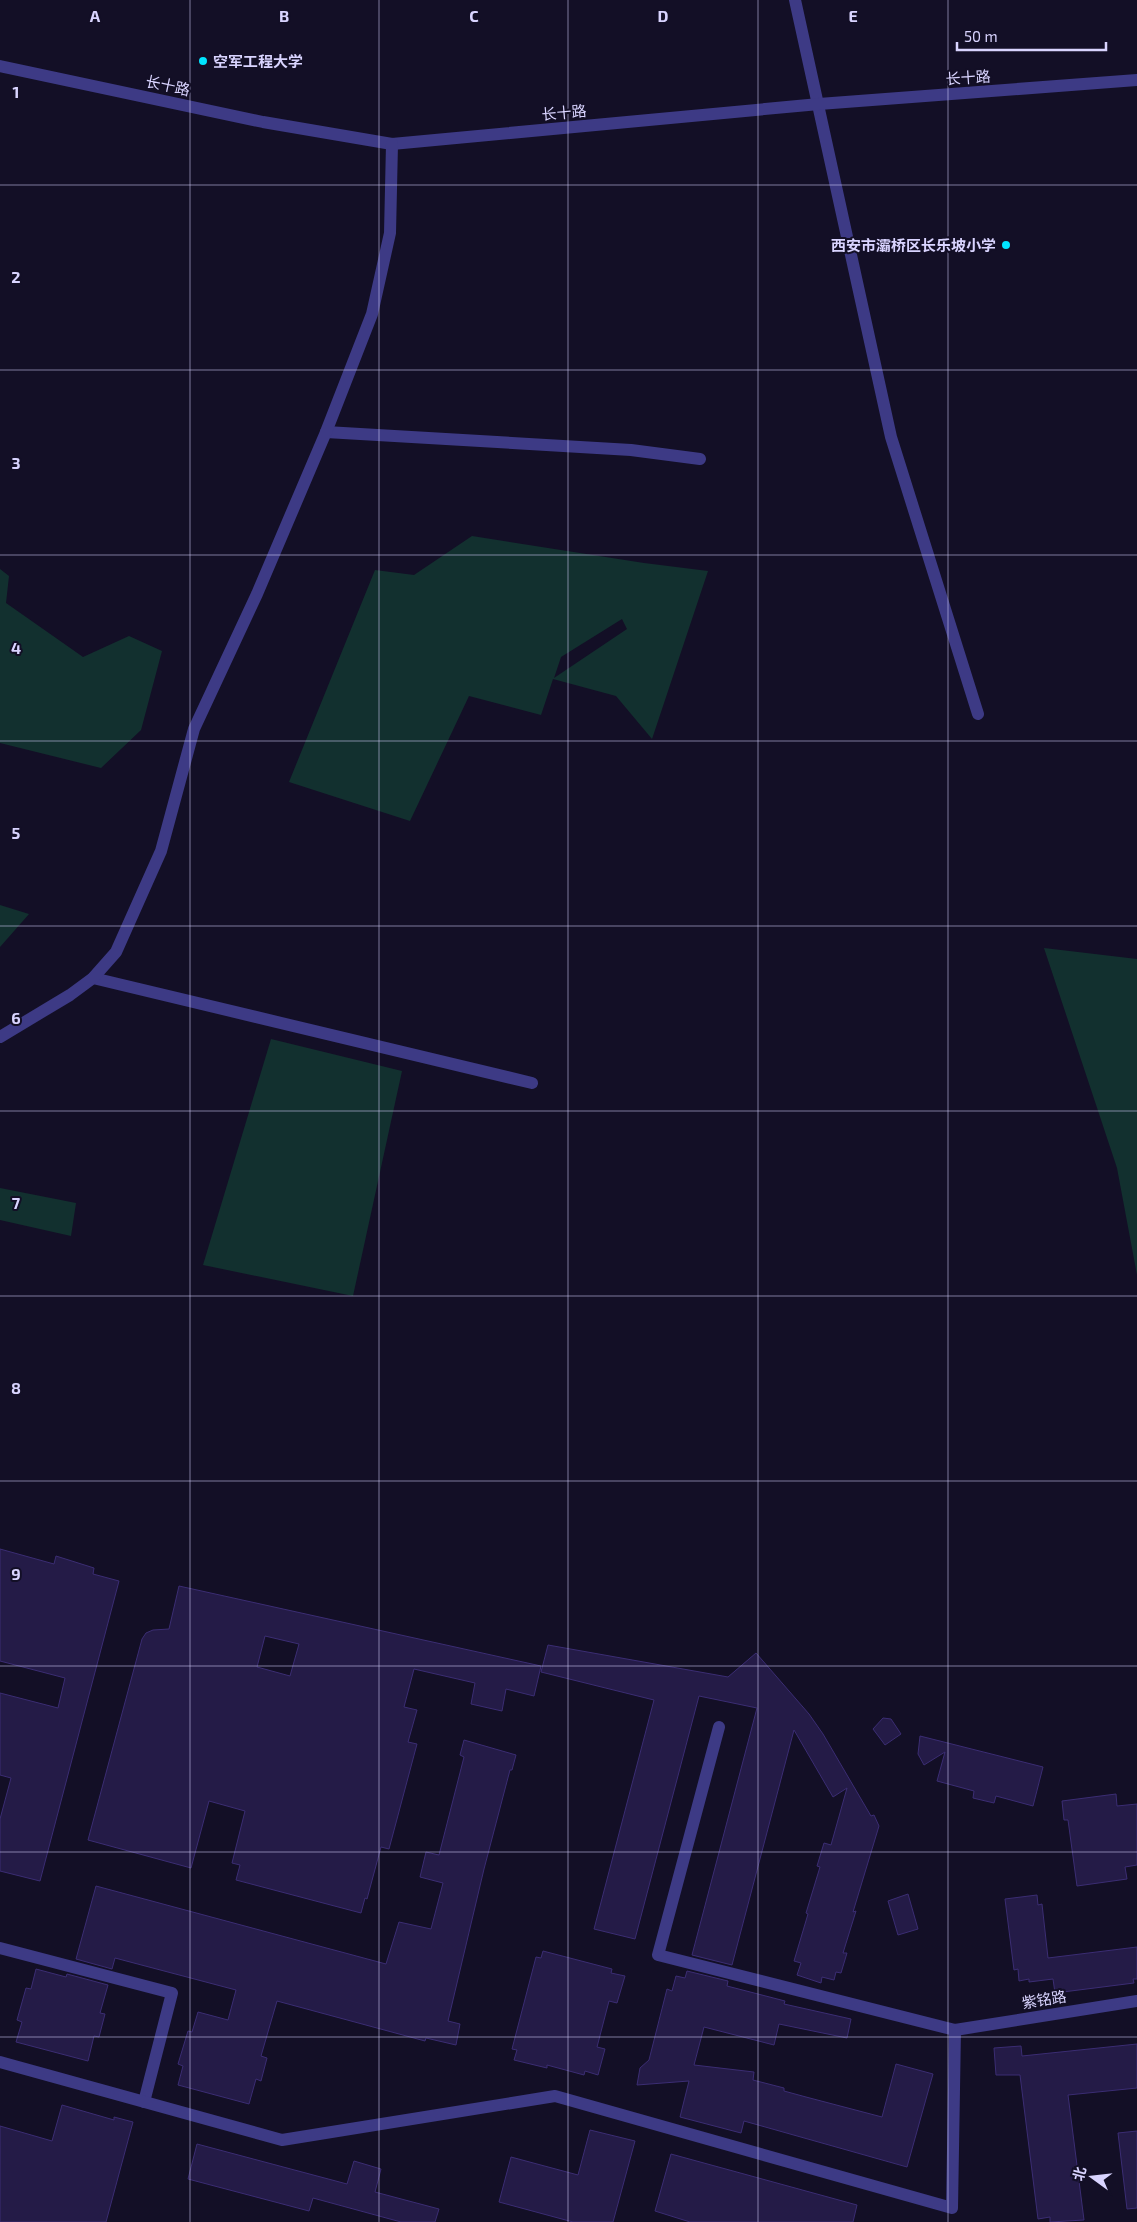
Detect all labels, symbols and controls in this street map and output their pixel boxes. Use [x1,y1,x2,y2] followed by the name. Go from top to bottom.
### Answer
[90,6,101,25] text: A
[279,6,289,25] text: B
[469,6,479,25] text: C
[658,6,669,25] text: D
[848,6,858,25] text: E
[957,20,1106,52] scale bar
[964,27,998,45] text: 50 m
[213,52,303,70] place label: 空军工程大学
[197,55,209,67] marker: 空军工程大学
[945,66,991,88] street label: 长十路
[144,72,192,98] street label: 长十路
[13,82,19,101] text: 1
[541,101,587,123] street label: 长十路
[831,236,996,254] place label: 西安市灞桥区长乐坡小学
[1000,239,1012,251] marker: 西安市灞桥区长乐坡小学
[11,267,21,286] text: 2
[11,453,21,472] text: 3
[11,638,21,657] text: 4
[12,823,21,842] text: 5
[11,1008,21,1027] text: 6
[12,1193,21,1212] text: 7
[11,1378,21,1397] text: 8
[11,1564,21,1583] text: 9
[1020,1987,1068,2011] street label: 紫铭路
[1067,2152,1117,2202] north arrow
[1069,2165,1089,2182] text: 北

